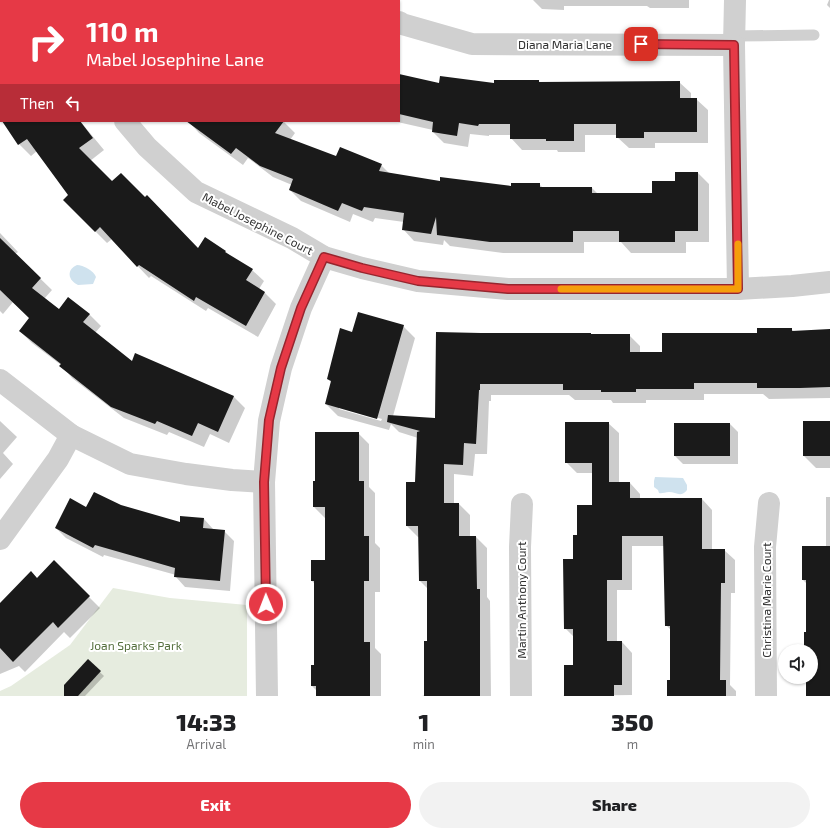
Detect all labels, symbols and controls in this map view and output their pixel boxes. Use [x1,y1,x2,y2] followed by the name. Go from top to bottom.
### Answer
[86,14,159,48] text: 110 m
[20,16,72,68] icon: right
[624,27,658,61] pin
[630,33,652,55] icon: arrive
[518,37,612,51] street label: Diana Maria Lane
[86,48,264,70] text: Mabel Josephine Lane
[62,92,84,114] icon: left
[20,94,54,112] text: Then
[200,189,316,257] street label: Mabel Josephine Court
[514,541,528,659] street label: Martin Anthony Court
[759,542,773,658] street label: Christina Marie Court
[245,583,287,625] position arrow
[90,638,182,652] park label: Joan Sparks Park
[778,644,818,684] map controls
[778,644,818,684] button: sound
[176,707,237,736] text: 14:33
[418,707,429,736] text: 1
[611,707,654,736] text: 350
[187,736,226,752] text: Arrival
[413,736,435,752] text: min
[627,736,638,752] text: m
[20,782,411,828] button: Exit
[419,782,810,828] button: Share

